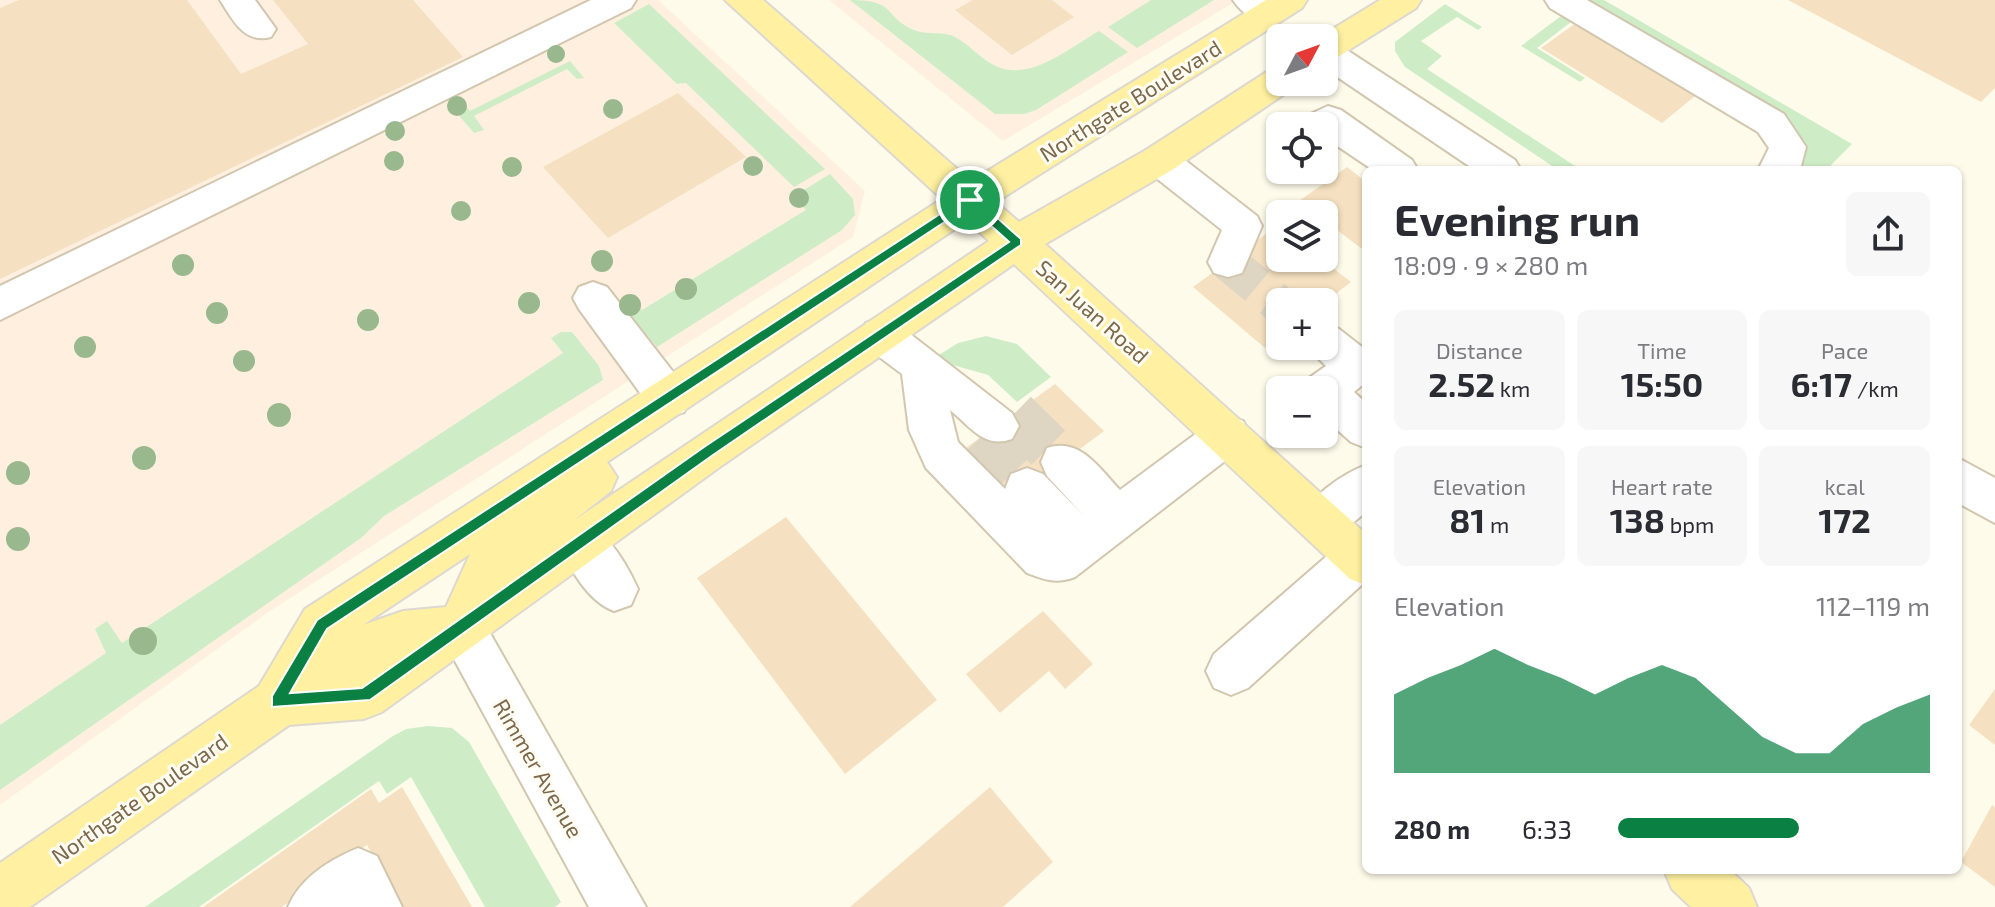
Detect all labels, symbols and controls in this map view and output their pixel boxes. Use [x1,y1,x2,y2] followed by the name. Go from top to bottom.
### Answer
[1266,24,1338,96] north arrow
[1266,24,1338,448] map controls
[1034,34,1226,166] street label: Northgate Boulevard
[1266,112,1338,184] button: locate
[936,166,1004,234] pin
[948,178,992,222] icon: arrive
[1394,192,1640,245] text: Evening run
[1846,192,1930,276] button: share
[1266,200,1338,272] button: layers
[1394,249,1588,280] text: 18:09 · 9 × 280 m
[1031,254,1155,368] street label: San Juan Road
[1266,288,1338,360] button: +
[1436,337,1523,363] text: Distance
[1637,337,1687,363] text: Time
[1821,337,1868,363] text: Pace
[1428,363,1495,404] text: 2.52
[1621,363,1703,404] text: 15:50
[1791,363,1852,404] text: 6:17
[1495,375,1530,401] text: km
[1852,375,1899,401] text: /km
[1266,376,1338,448] button: −
[1433,473,1526,499] text: Elevation
[1611,473,1713,499] text: Heart rate
[1825,473,1865,499] text: kcal
[1449,499,1485,540] text: 81
[1610,499,1665,540] text: 138
[1818,499,1871,540] text: 172
[1485,511,1509,537] text: m
[1665,511,1714,537] text: bpm
[1394,590,1504,621] text: Elevation
[1816,590,1930,621] text: 112–119 m
[489,694,589,842] street label: Rimmer Avenue
[46,727,232,869] street label: Northgate Boulevard
[1394,813,1470,844] text: 280 m
[1522,813,1572,844] text: 6:33

